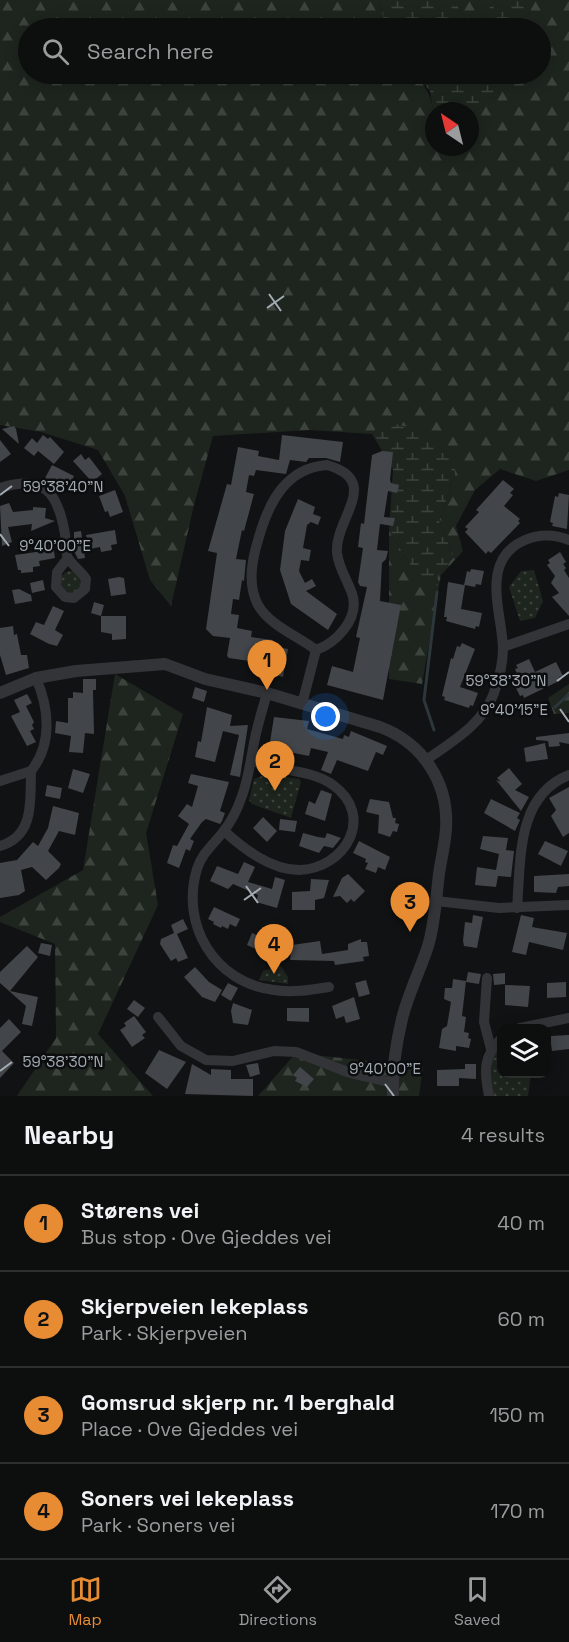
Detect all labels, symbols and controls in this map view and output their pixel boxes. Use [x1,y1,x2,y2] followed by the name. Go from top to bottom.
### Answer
[18,18,551,84] search box
[39,35,72,68] icon: search
[87,37,214,65] text: Search here
[425,102,479,156] north arrow
[23,477,103,496] text: 59°38'40"N
[19,536,91,555] text: 9°40'00"E
[248,640,286,690] pin: 1
[465,671,547,690] text: 59°38'30"N
[480,700,548,719] text: 9°40'15"E
[311,702,340,731] your location
[256,742,294,791] pin: 2
[390,882,430,932] pin: 3
[254,924,294,974] pin: 4
[497,1024,551,1078] map controls
[497,1024,551,1078] button: layers
[22,1052,104,1071] text: 59°38'30"N
[349,1059,421,1078] text: 9°40'00"E
[24,1118,114,1152] text: Nearby
[461,1122,545,1148] text: 4 results
[81,1196,199,1224] text: Størens vei
[39,1210,48,1236] text: 1
[497,1210,545,1236] text: 40 m
[81,1224,332,1250] text: Bus stop · Ove Gjeddes vei
[81,1292,308,1320] text: Skjerpveien lekeplass
[38,1306,49,1332] text: 2
[498,1306,545,1332] text: 60 m
[81,1320,248,1346] text: Park · Skjerpveien
[81,1388,395,1416] text: Gomsrud skjerp nr. 1 berghald
[37,1402,50,1428] text: 3
[490,1402,545,1428] text: 150 m
[81,1416,298,1442] text: Place · Ove Gjeddes vei
[81,1484,294,1512] text: Soners vei lekeplass
[37,1498,50,1524] text: 4
[490,1498,545,1524] text: 170 m
[81,1512,235,1538] text: Park · Soners vei
[68,1573,102,1630] tab: Map
[239,1573,317,1630] tab: Directions
[454,1573,501,1630] tab: Saved

